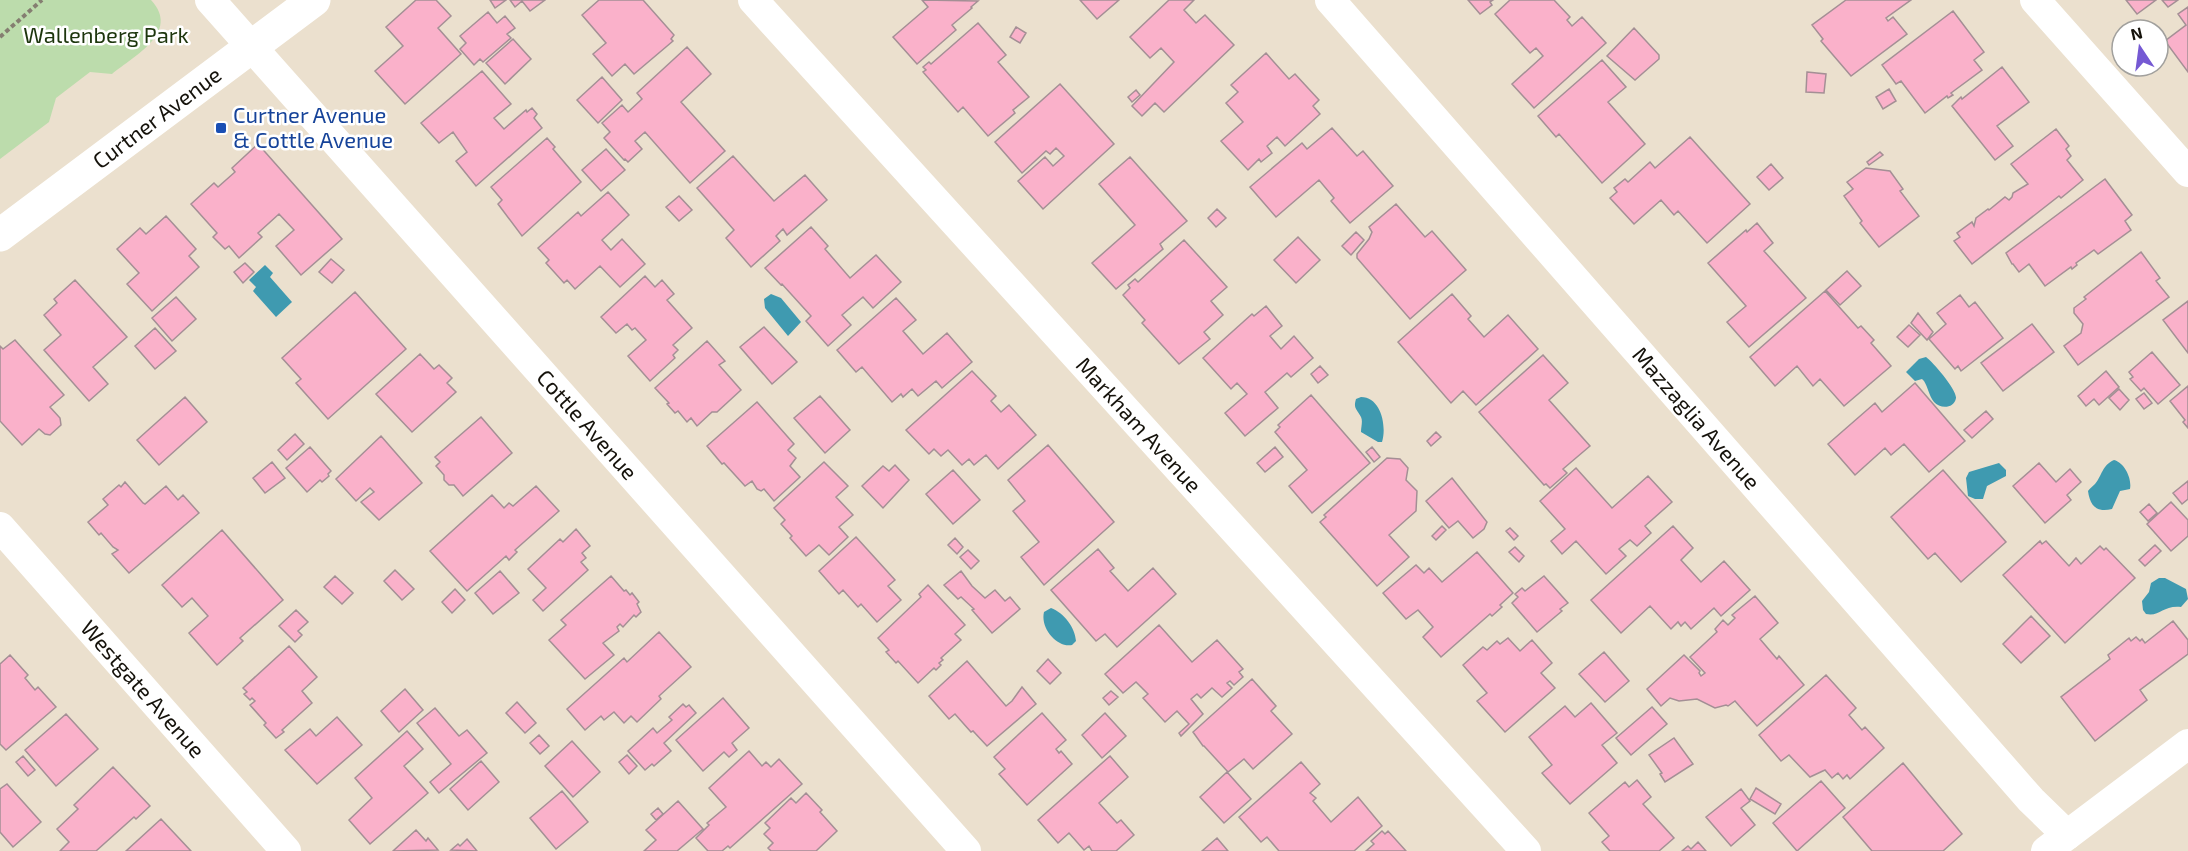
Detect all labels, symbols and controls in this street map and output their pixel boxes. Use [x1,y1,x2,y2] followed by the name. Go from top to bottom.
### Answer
[2110,18,2170,78] north arrow
[23,21,189,47] park label: Wallenberg Park
[2129,22,2144,43] text: N
[87,60,226,173] street label: Curtner Avenue
[233,101,393,152] place label: Curtner Avenue & Cottle Avenue
[214,121,228,135] marker: Curtner Avenue & Cottle Avenue
[1628,341,1766,494] street label: Mazzaglia Avenue
[1072,351,1208,497] street label: Markham Avenue
[532,364,644,484] street label: Cottle Avenue
[76,614,211,762] street label: Westgate Avenue

